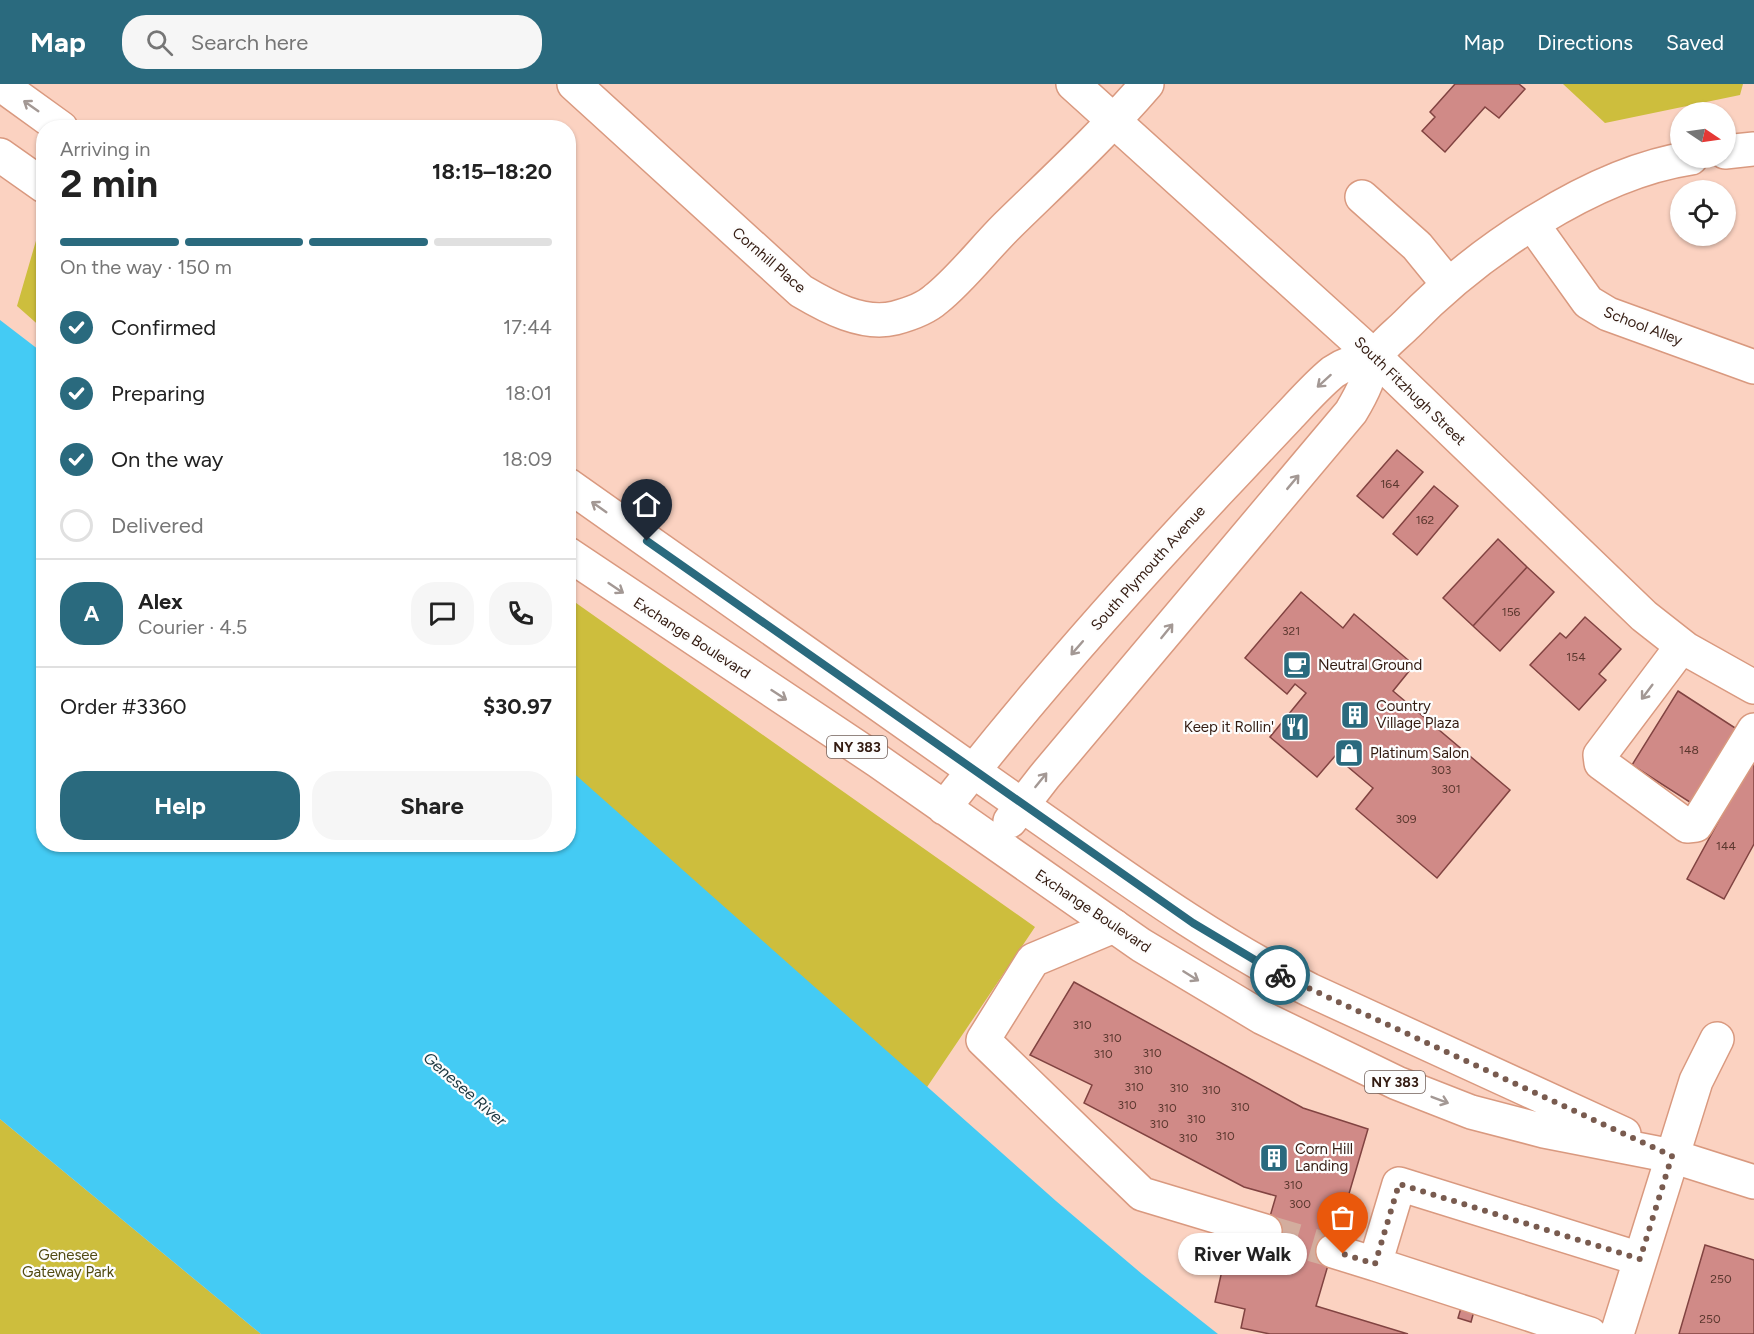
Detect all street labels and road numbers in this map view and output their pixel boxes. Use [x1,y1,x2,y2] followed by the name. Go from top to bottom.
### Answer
[729,223,809,297] street label: Cornhill Place
[1601,303,1685,349] street label: School Alley
[1350,333,1470,449] street label: South Fitzhugh Street
[1087,502,1209,634] street label: South Plymouth Avenue
[630,593,754,683] street label: Exchange Boulevard
[827,736,887,758] road number: NY 383
[1032,866,1154,956] street label: Exchange Boulevard
[1365,1071,1425,1093] road number: NY 383

